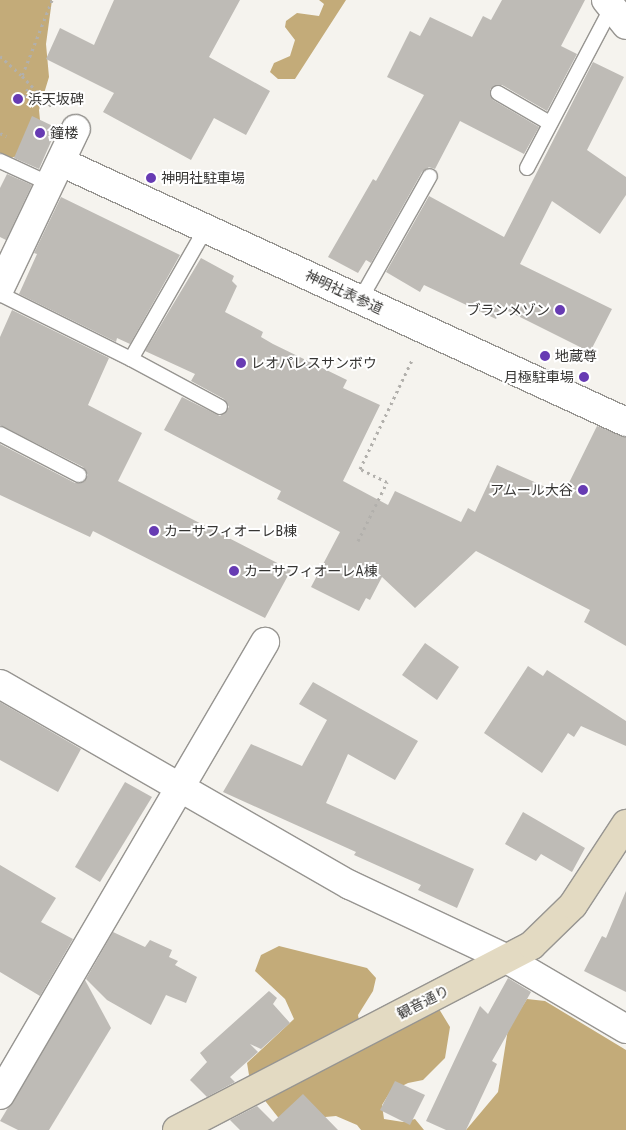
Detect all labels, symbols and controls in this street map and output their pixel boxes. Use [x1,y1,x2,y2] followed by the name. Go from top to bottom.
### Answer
[28,91,84,107] place label: 浜天坂碑
[12,93,24,105] marker: 浜天坂碑
[50,125,78,141] place label: 鐘楼
[34,127,46,139] marker: 鐘楼
[161,170,245,186] place label: 神明社駐車場
[145,172,157,184] marker: 神明社駐車場
[302,267,386,317] street label: 神明社表参道
[466,302,550,318] place label: ブランメゾン
[554,304,566,316] marker: ブランメゾン
[555,348,597,364] place label: 地蔵尊
[539,350,551,362] marker: 地蔵尊
[251,355,377,371] place label: レオパレスサンボウ
[235,357,247,369] marker: レオパレスサンボウ
[504,369,574,385] place label: 月極駐車場
[578,371,590,383] marker: 月極駐車場
[489,482,573,498] place label: アムール大谷
[577,484,589,496] marker: アムール大谷
[164,523,298,539] place label: カーサフィオーレB棟
[148,525,160,537] marker: カーサフィオーレB棟
[244,563,378,579] place label: カーサフィオーレA棟
[228,565,240,577] marker: カーサフィオーレA棟
[394,982,452,1022] street label: 観音通り

